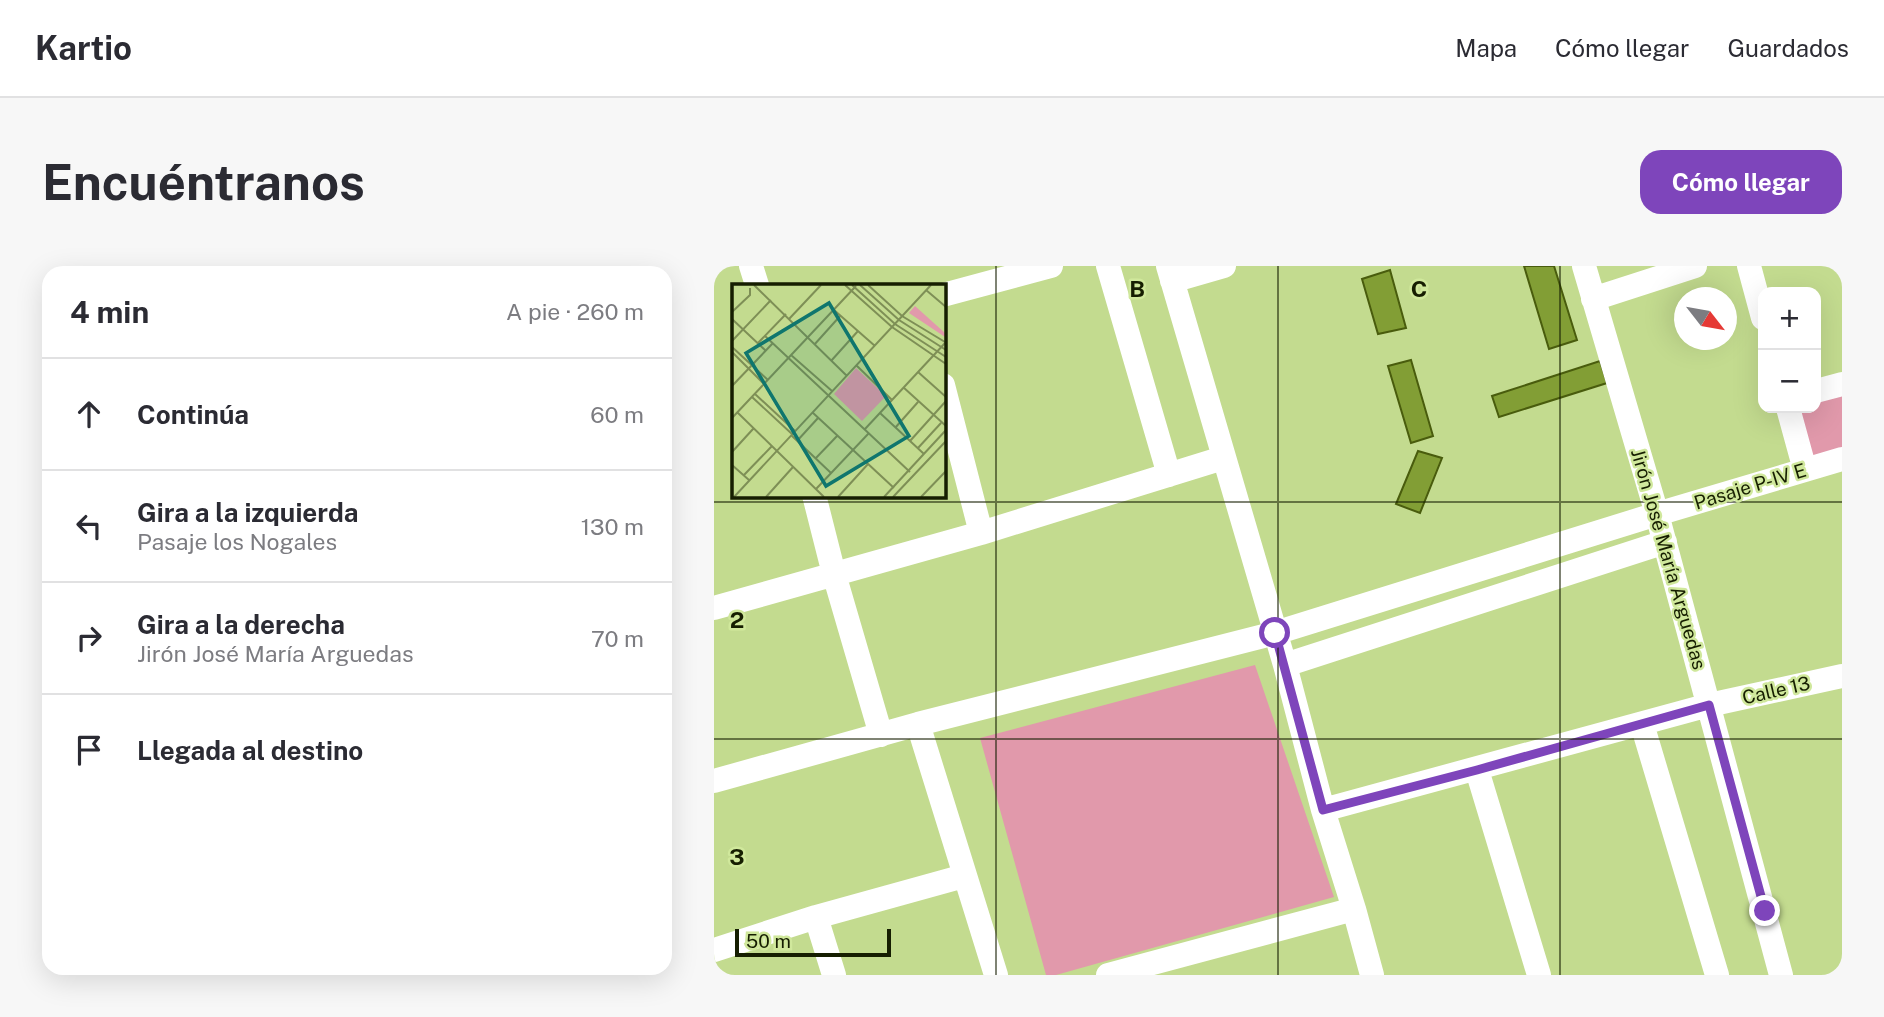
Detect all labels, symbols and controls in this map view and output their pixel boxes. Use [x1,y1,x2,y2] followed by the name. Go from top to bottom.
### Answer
[35,29,132,67] text: Kartio
[1455,34,1517,62] text: Mapa
[1555,34,1689,62] text: Cómo llegar
[1727,34,1849,62] text: Guardados
[1640,150,1842,214] button: Cómo llegar
[42,153,365,211] text: Encuéntranos
[1129,275,1145,302] text: B
[1411,275,1427,302] text: C
[732,284,945,497] inset map
[1674,287,1737,350] north arrow
[1758,287,1821,413] map controls
[1758,287,1821,350] button: +
[70,294,149,330] text: 4 min
[506,298,644,325] text: A pie · 260 m
[1758,350,1821,413] button: −
[70,395,108,433] icon: ahead
[137,399,249,430] text: Continúa
[590,401,644,428] text: 60 m
[1627,446,1711,672] street label: Jirón José María Arguedas
[1691,459,1809,513] street label: Pasaje P-IV E
[137,497,359,528] text: Gira a la izquierda
[70,507,108,545] icon: left
[581,513,644,540] text: 130 m
[137,528,337,555] text: Pasaje los Nogales
[730,606,744,633] text: 2
[137,609,345,640] text: Gira a la derecha
[1259,617,1290,648] route start
[70,619,108,657] icon: right
[591,625,644,652] text: 70 m
[137,640,414,667] text: Jirón José María Arguedas
[1740,671,1812,708] street label: Calle 13
[70,731,108,769] icon: arrive
[137,735,363,766] text: Llegada al destino
[729,843,745,870] text: 3
[1749,895,1780,926] route end
[735,926,891,958] scale bar
[746,930,791,952] text: 50 m

